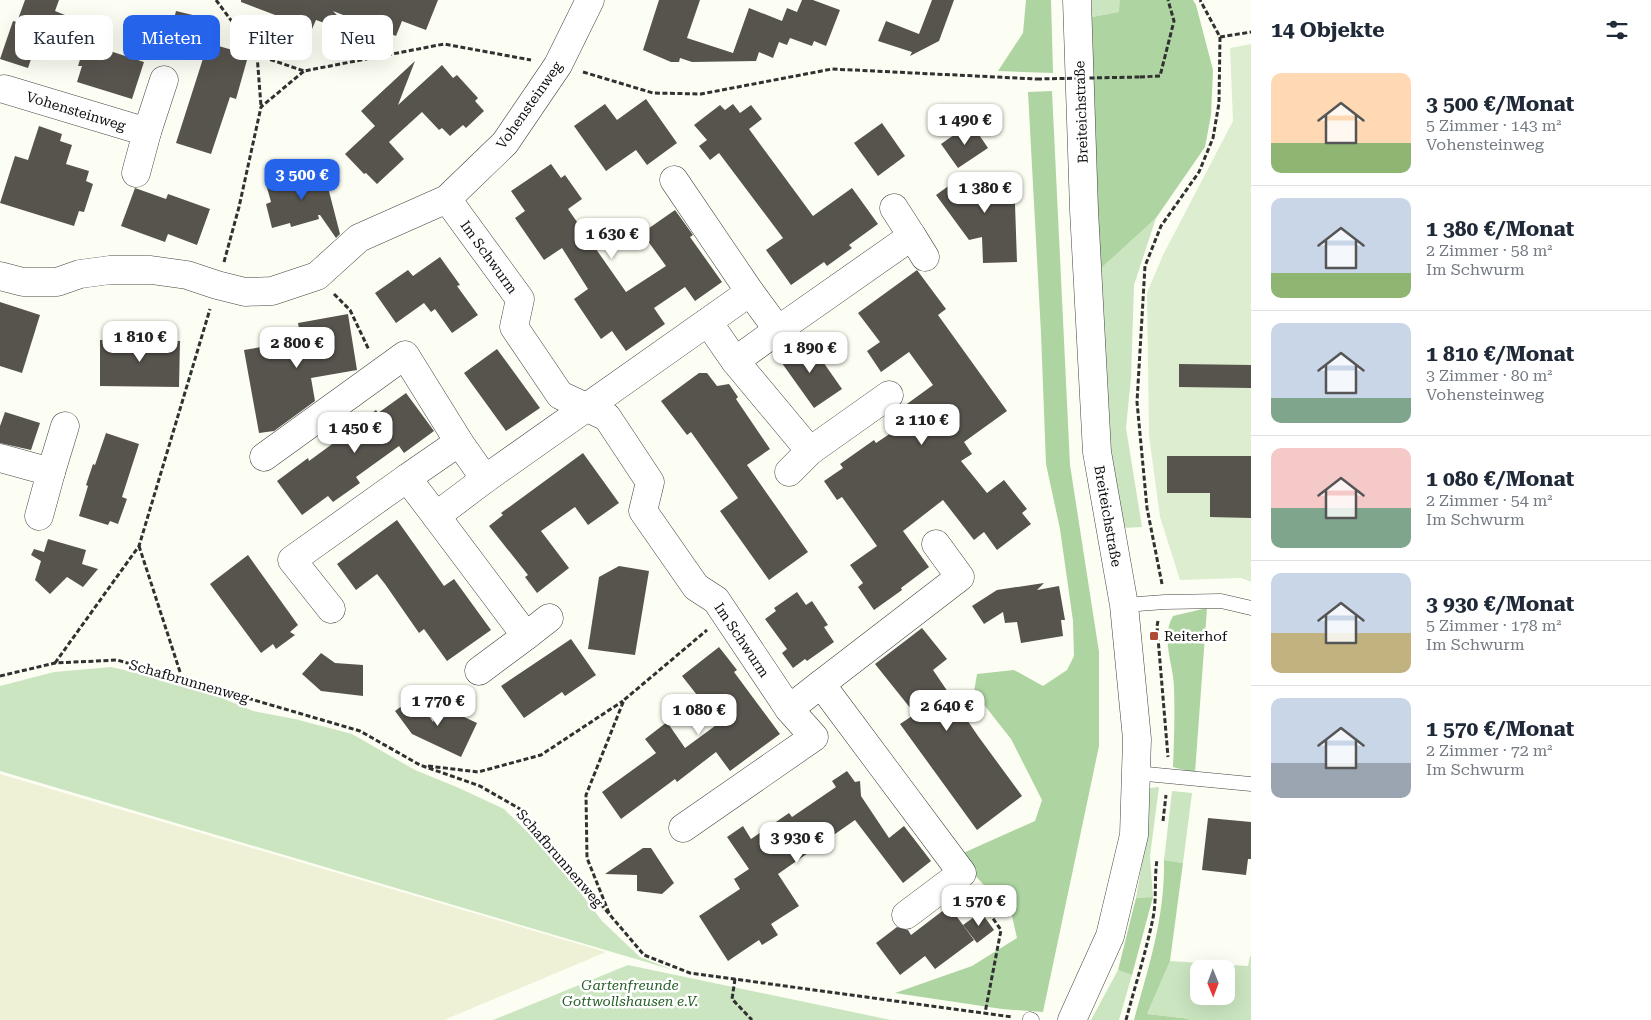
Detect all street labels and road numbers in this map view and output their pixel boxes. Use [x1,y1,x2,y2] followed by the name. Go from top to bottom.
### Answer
[493,58,565,152] street label: Vohensteinweg
[1071,60,1091,164] street label: Breiteichstraße
[24,88,128,134] street label: Vohensteinweg
[457,217,521,297] street label: Im Schwurm
[1091,464,1125,568] street label: Breiteichstraße
[711,600,773,680] street label: Im Schwurm
[127,656,251,706] street label: Schafbrunnenweg
[513,806,607,910] street label: Schafbrunnenweg

